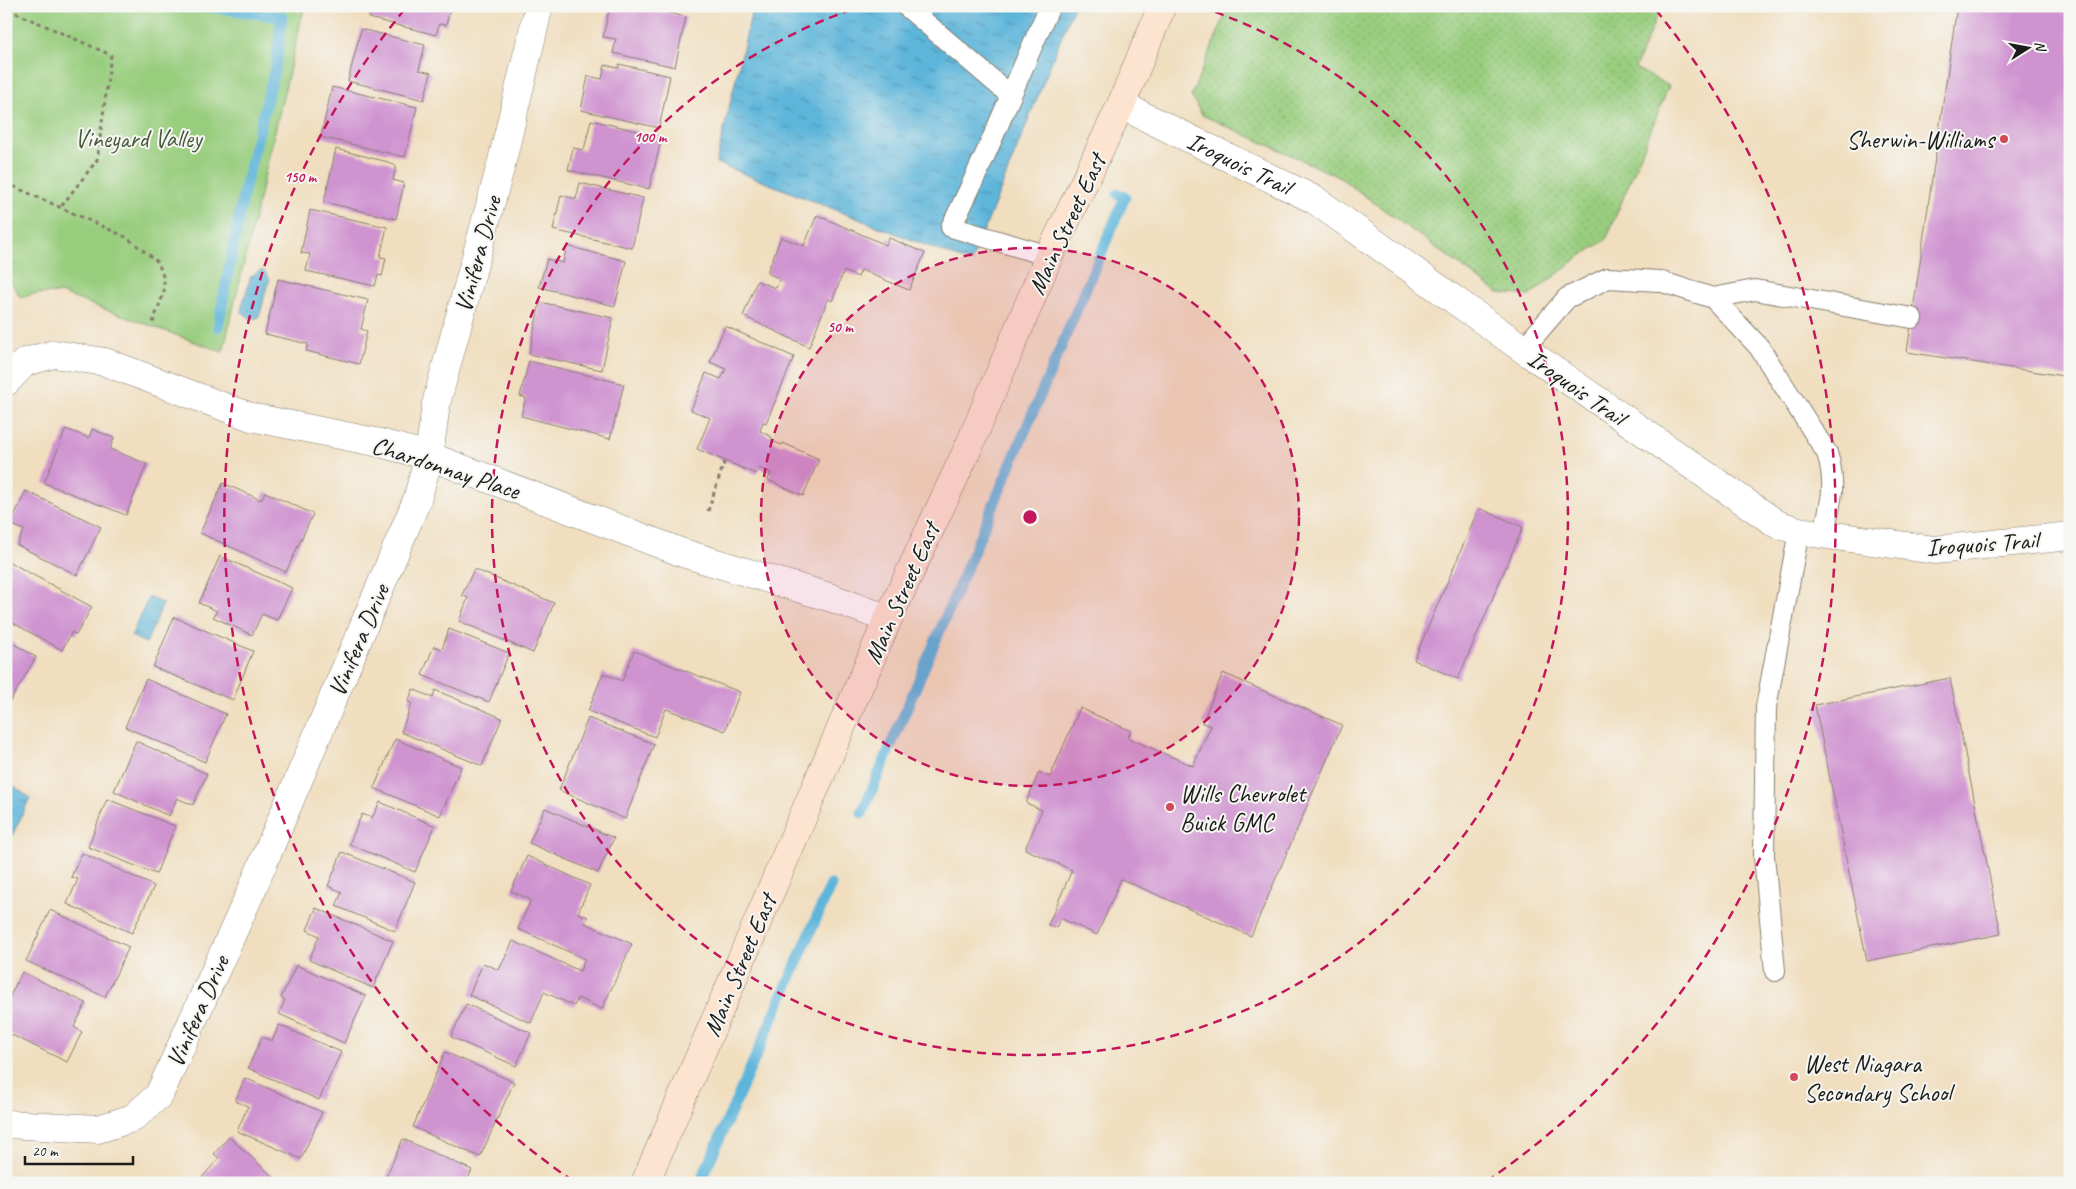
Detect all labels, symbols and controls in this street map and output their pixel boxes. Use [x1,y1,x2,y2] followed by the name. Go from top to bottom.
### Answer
[2004,22,2054,72] north arrow
[2031,40,2050,54] text: N
[75,123,204,155] park label: Vineyard Valley
[1846,124,1996,156] place label: Sherwin-Williams
[1182,125,1301,205] street label: Iroquois Trail
[634,128,668,147] text: 100 m
[1998,133,2010,145] marker: Sherwin-Williams
[1021,146,1115,300] street label: Main Street East
[284,168,318,187] text: 150 m
[447,191,509,316] street label: Vinifera Drive
[827,318,854,337] text: 50 m
[1521,343,1635,436] street label: Iroquois Trail
[368,429,525,507] street label: Chardonnay Place
[1021,508,1039,526] centre of rings
[857,515,949,669] street label: Main Street East
[1925,524,2044,564] street label: Iroquois Trail
[321,578,398,701] street label: Vinifera Drive
[1180,778,1308,839] place label: Wills Chevrolet Buick GMC
[1164,801,1176,813] marker: Wills Chevrolet Buick GMC
[696,886,786,1041] street label: Main Street East
[159,949,237,1072] street label: Vinifera Drive
[1804,1048,1956,1109] place label: West Niagara Secondary School
[1788,1071,1800,1083] marker: West Niagara Secondary School
[25,1134,132,1166] scale bar
[32,1142,59,1161] text: 20 m

